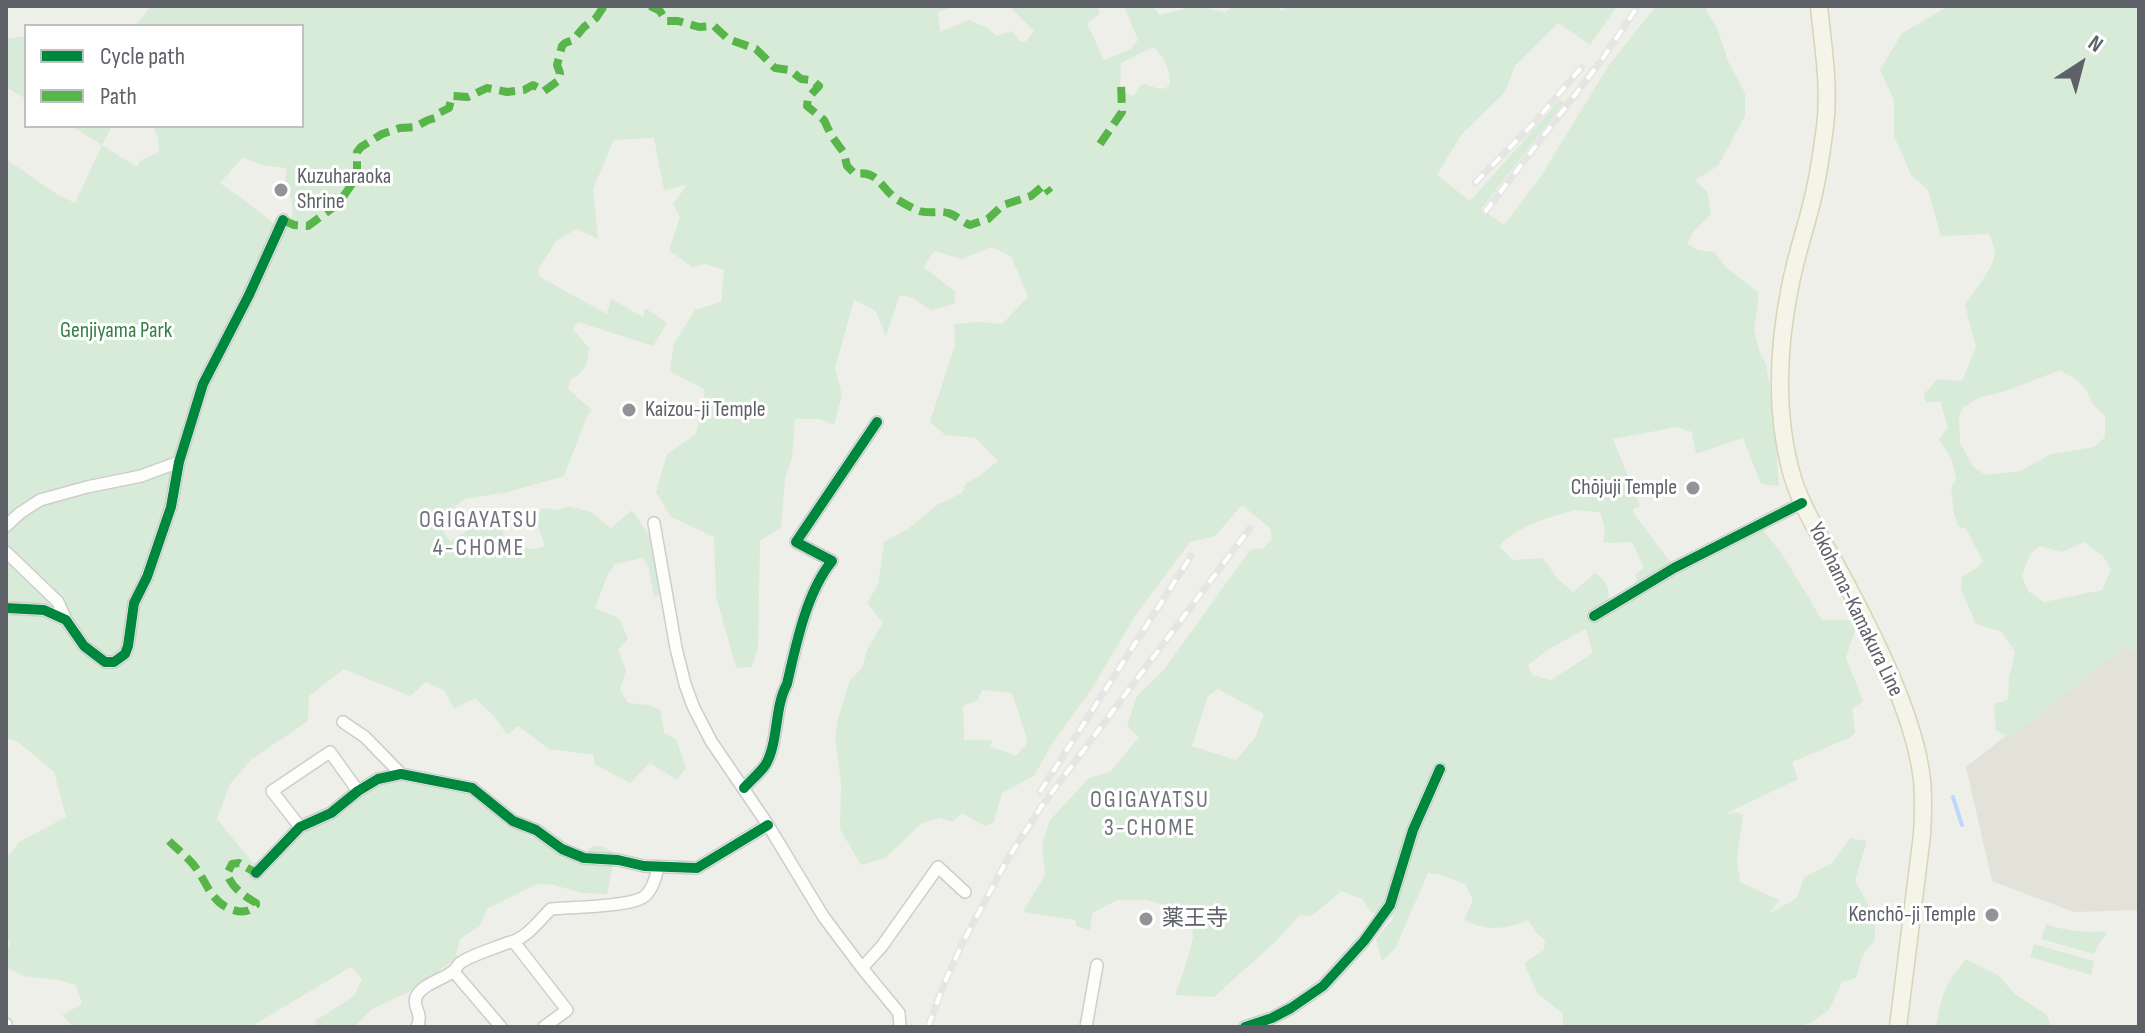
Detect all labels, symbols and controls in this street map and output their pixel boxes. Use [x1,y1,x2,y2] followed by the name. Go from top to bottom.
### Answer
[24,24,304,128] legend
[2041,24,2121,104] north arrow
[2083,30,2108,59] text: N
[100,42,185,71] text: Cycle path
[100,82,137,111] text: Path
[297,164,391,216] place label: Kuzuharaoka Shrine
[272,181,290,199] marker: Kuzuharaoka Shrine
[60,318,172,344] park label: Genjiyama Park
[645,397,766,423] place label: Kaizou-ji Temple
[620,401,638,419] marker: Kaizou-ji Temple
[1571,475,1677,501] place label: Chōjuji Temple
[1684,479,1702,497] marker: Chōjuji Temple
[419,507,539,563] district label: OGIGAYATSU 4-CHOME
[1802,519,1908,701] street label: Yokohama-Kamakura Line
[1090,787,1210,843] district label: OGIGAYATSU 3-CHOME
[1849,902,1976,928] place label: Kenchō-ji Temple
[1162,906,1228,932] place label: 薬王寺
[1983,906,2001,924] marker: Kenchō-ji Temple
[1137,910,1155,928] marker: 薬王寺

